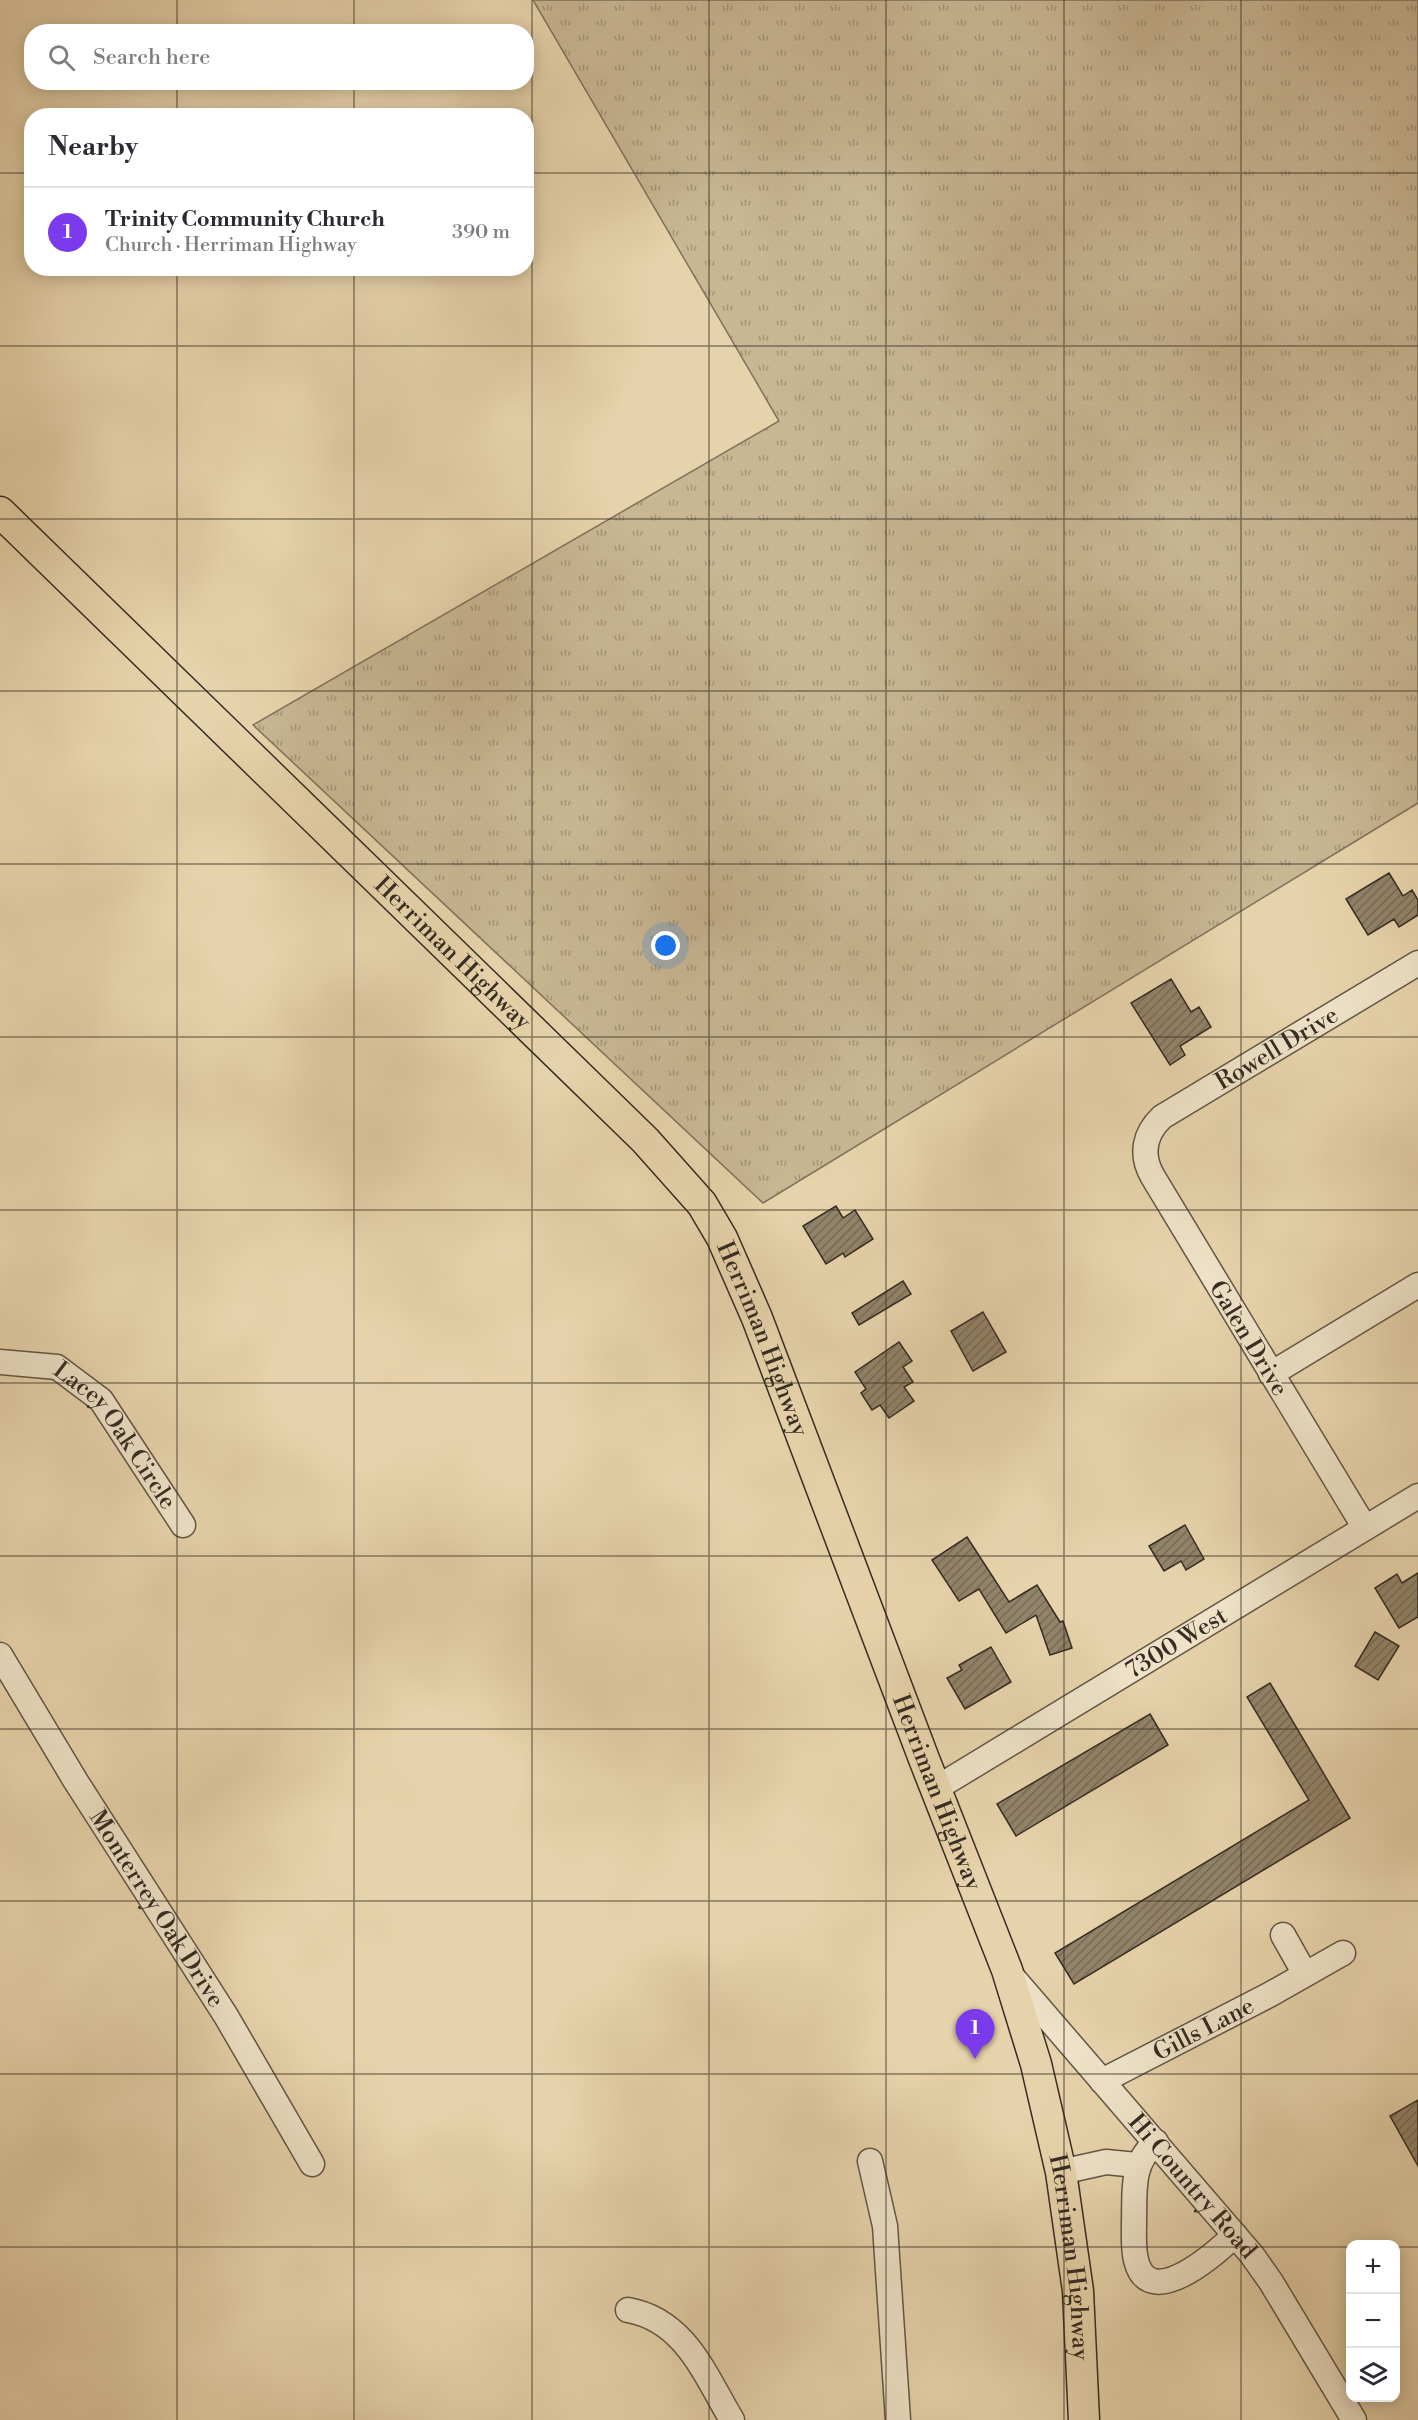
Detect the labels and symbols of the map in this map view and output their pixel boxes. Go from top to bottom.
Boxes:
street label: Herriman Highway [367,870,537,1037]
your location [651,931,680,960]
street label: Rowell Drive [1210,1000,1344,1097]
street label: Herriman Highway [709,1237,815,1441]
street label: Galen Drive [1202,1275,1294,1402]
street label: Lacey Oak Circle [47,1355,183,1515]
street label: 7300 West [1120,1601,1233,1686]
street label: Herriman Highway [885,1690,988,1895]
street label: Monterrey Oak Drive [82,1804,230,2013]
street label: Gills Lane [1148,1991,1259,2068]
pin: 1 [956,2010,994,2059]
street label: Hi Country Road [1121,2108,1263,2266]
street label: Herriman Highway [1041,2151,1095,2361]

